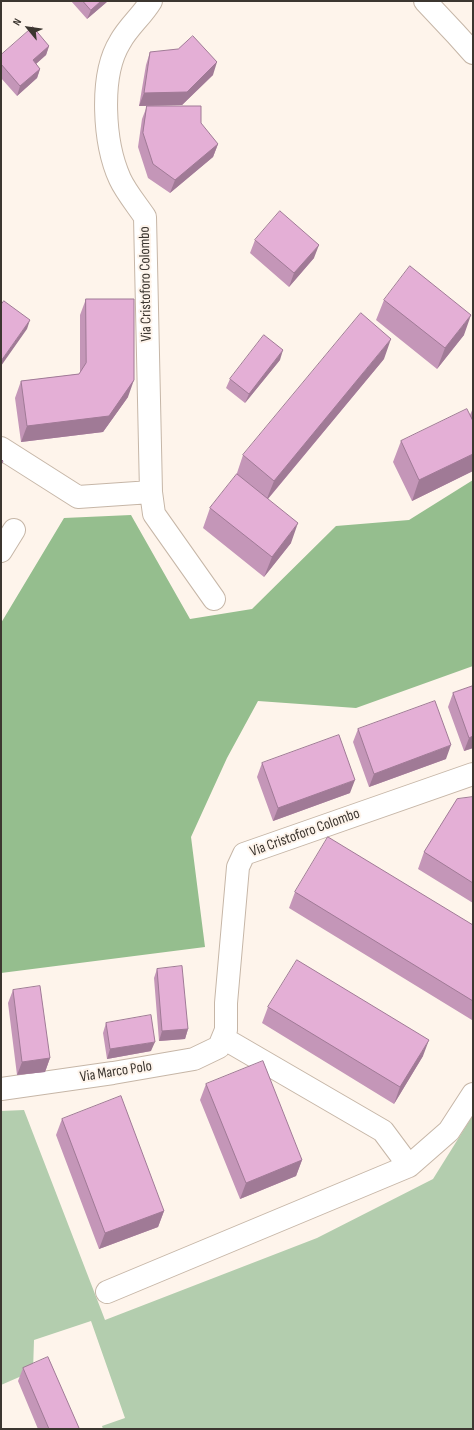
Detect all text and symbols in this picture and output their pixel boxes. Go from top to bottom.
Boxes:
north arrow [8,8,48,48]
text: N [10,16,24,28]
street label: Via Cristoforo Colombo [136,226,156,342]
street label: Via Cristoforo Colombo [248,805,362,861]
street label: Via Marco Polo [79,1057,153,1087]

